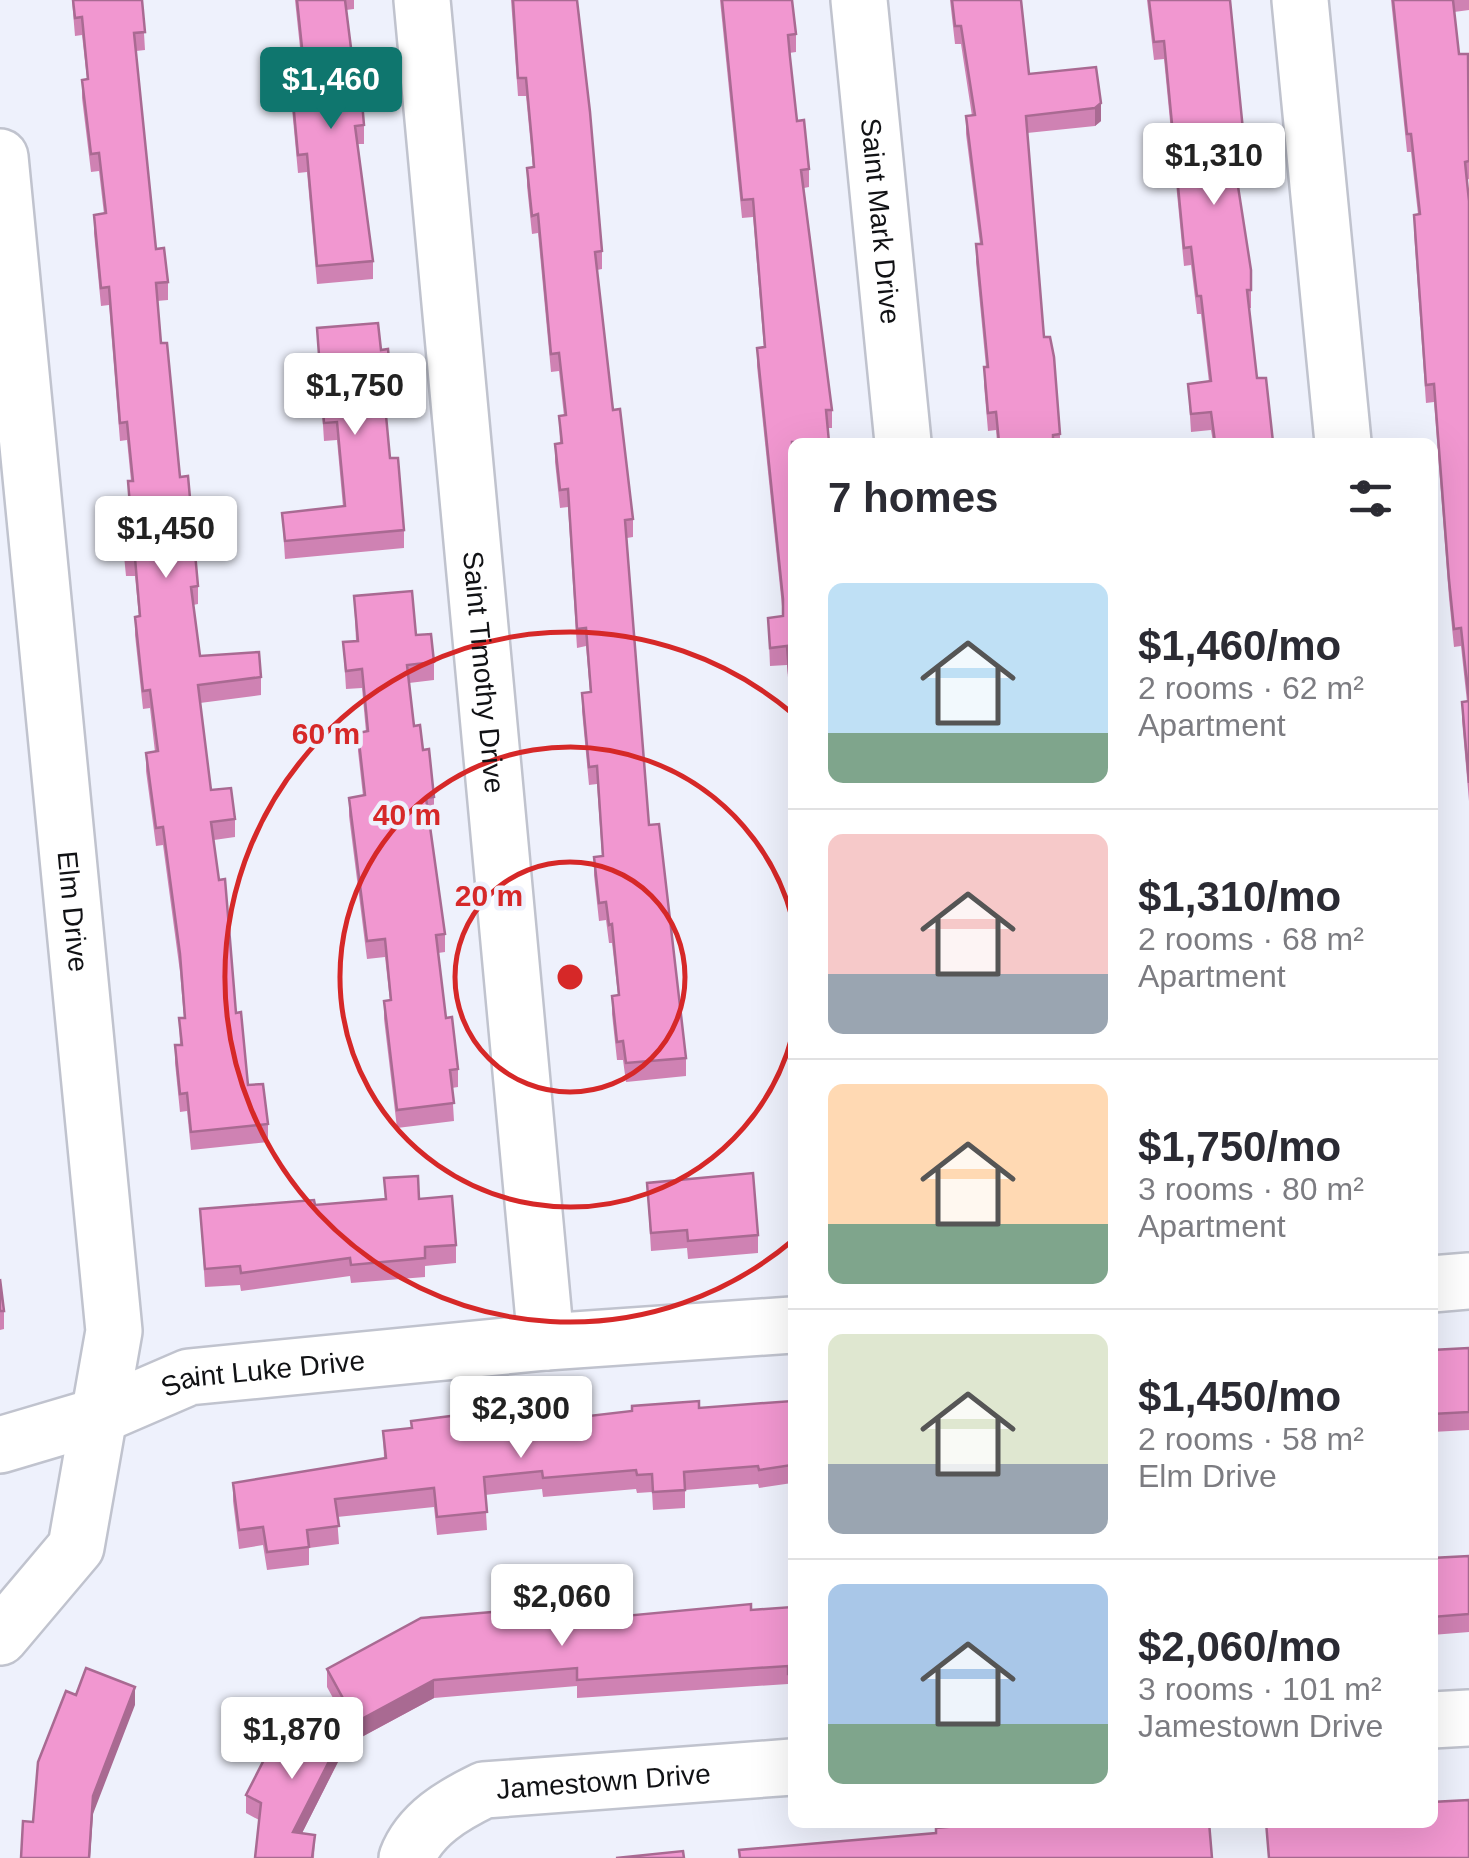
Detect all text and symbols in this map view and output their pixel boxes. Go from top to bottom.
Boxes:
pin: $1,460 [250,47,412,132]
text: $1,460 [282,61,380,97]
street label: Saint Mark Drive [855,116,907,325]
pin: $1,310 [1133,123,1295,208]
text: $1,310 [1165,137,1263,173]
pin: $1,750 [274,353,436,438]
text: $1,750 [306,367,404,403]
icon: filters [1343,471,1398,526]
text: 7 homes [828,474,998,521]
pin: $1,450 [85,496,247,581]
text: $1,450 [117,510,215,546]
street label: Saint Timothy Drive [457,550,511,794]
text: $1,460/mo [1138,622,1341,669]
icon: home [908,623,1028,743]
text: 2 rooms · 62 m² [1138,670,1364,706]
text: Apartment [1138,707,1286,743]
text: 60 m [292,717,360,750]
text: 40 m [373,798,441,831]
street label: Elm Drive [52,850,95,973]
text: $1,310/mo [1138,873,1341,920]
icon: home [908,874,1028,994]
text: 20 m [455,879,523,912]
text: 2 rooms · 68 m² [1138,921,1364,957]
text: Apartment [1138,958,1286,994]
centre of rings [552,959,588,995]
text: $1,750/mo [1138,1123,1341,1170]
icon: home [908,1124,1028,1244]
text: 3 rooms · 80 m² [1138,1171,1364,1207]
text: Apartment [1138,1208,1286,1244]
street label: Saint Luke Drive [156,1344,366,1403]
text: $1,450/mo [1138,1373,1341,1420]
icon: home [908,1374,1028,1494]
pin: $2,300 [440,1376,602,1461]
text: $2,300 [472,1390,570,1426]
text: 2 rooms · 58 m² [1138,1421,1364,1457]
text: Elm Drive [1138,1458,1277,1494]
pin: $2,060 [481,1564,643,1649]
text: $2,060 [513,1578,611,1614]
text: $2,060/mo [1138,1623,1341,1670]
icon: home [908,1624,1028,1744]
text: 3 rooms · 101 m² [1138,1671,1382,1707]
pin: $1,870 [211,1697,373,1782]
text: Jamestown Drive [1138,1708,1383,1744]
text: $1,870 [243,1711,341,1747]
street label: Jamestown Drive [495,1758,712,1805]

